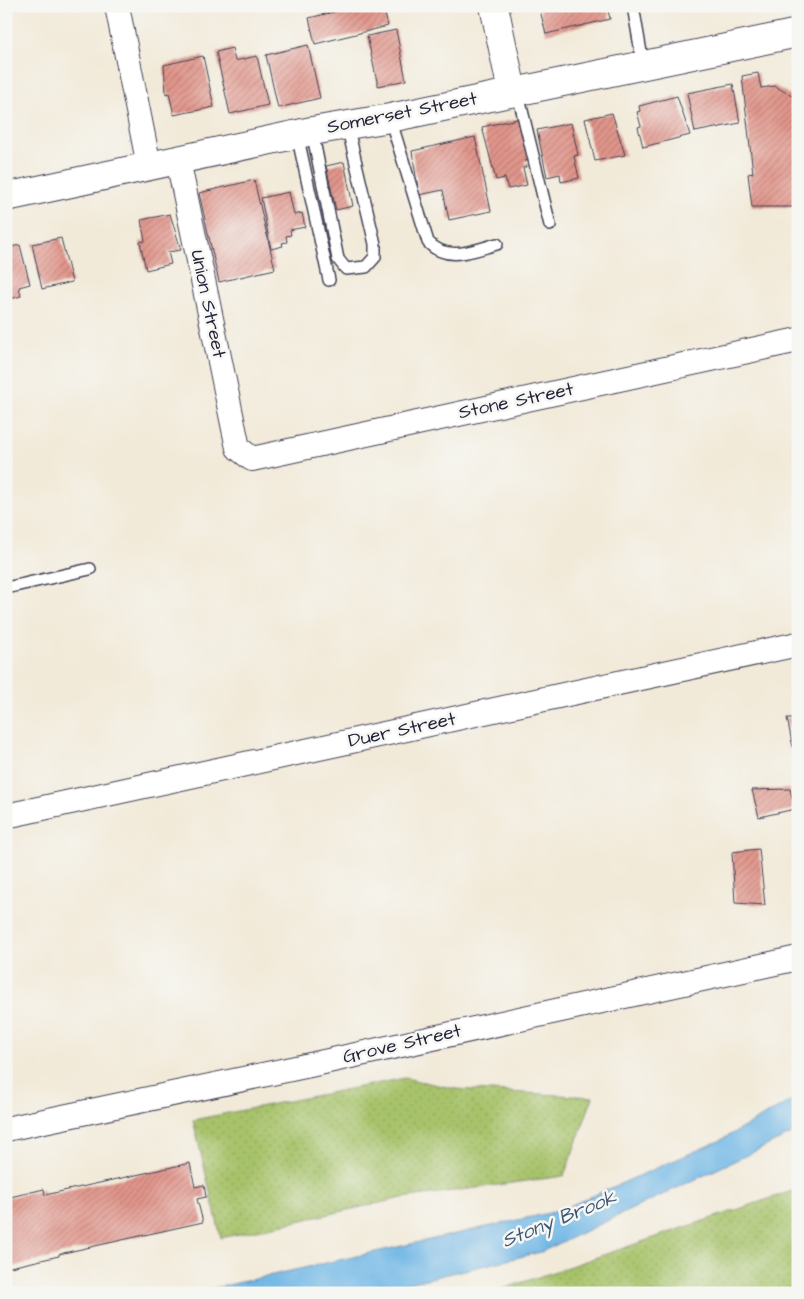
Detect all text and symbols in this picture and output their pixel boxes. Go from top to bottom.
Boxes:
street label: Somerset Street [325,85,480,141]
street label: Union Street [183,248,233,361]
street label: Stone Street [456,376,576,426]
street label: Duer Street [346,705,458,755]
street label: Grove Street [340,1017,464,1071]
water label: Stony Brook [498,1183,621,1256]

